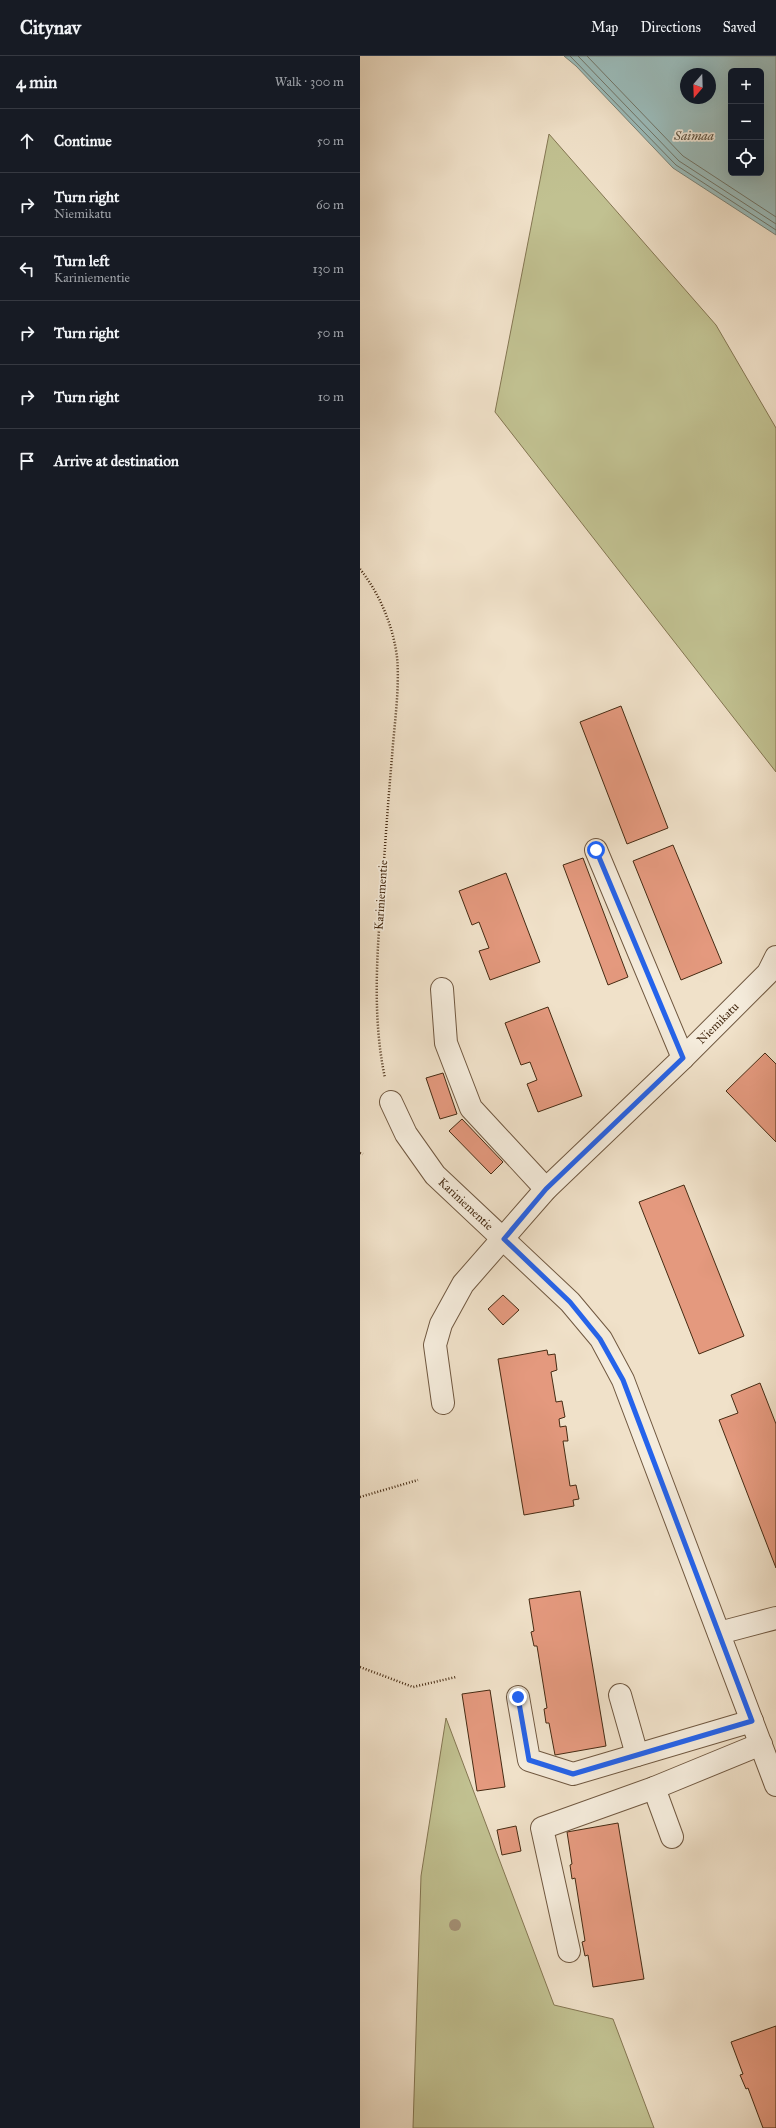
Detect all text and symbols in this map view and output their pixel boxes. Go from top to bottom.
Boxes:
text: Citynav [20,16,81,39]
text: Map [591,19,618,36]
text: Directions [640,19,701,36]
text: Saved [723,19,756,36]
north arrow [680,68,716,104]
map controls [728,68,764,176]
button: + [728,68,764,104]
text: 4 min [16,72,57,93]
text: Walk · 300 m [275,74,344,90]
button: − [728,104,764,140]
water label: Saimaa [673,128,714,144]
icon: ahead [16,130,38,152]
text: Continue [54,132,112,150]
text: 50 m [317,133,344,149]
button: locate [728,140,764,176]
text: Turn right [54,188,119,206]
icon: right [16,194,38,216]
text: 60 m [316,197,344,213]
text: Niemikatu [54,206,111,222]
text: Turn left [54,252,110,270]
icon: left [16,258,38,280]
text: 130 m [312,261,344,277]
text: Kariniementie [54,270,130,286]
icon: right [16,322,38,344]
text: Turn right [54,324,119,342]
text: 50 m [317,325,344,341]
icon: right [16,386,38,408]
text: Turn right [54,388,119,406]
text: 10 m [318,389,344,405]
icon: arrive [16,450,38,472]
text: Arrive at destination [54,452,179,470]
route start [587,841,605,859]
street label: Kariniementie [372,860,390,930]
street label: Niemikatu [694,999,742,1047]
street label: Kariniementie [436,1175,496,1233]
route end [509,1688,527,1706]

